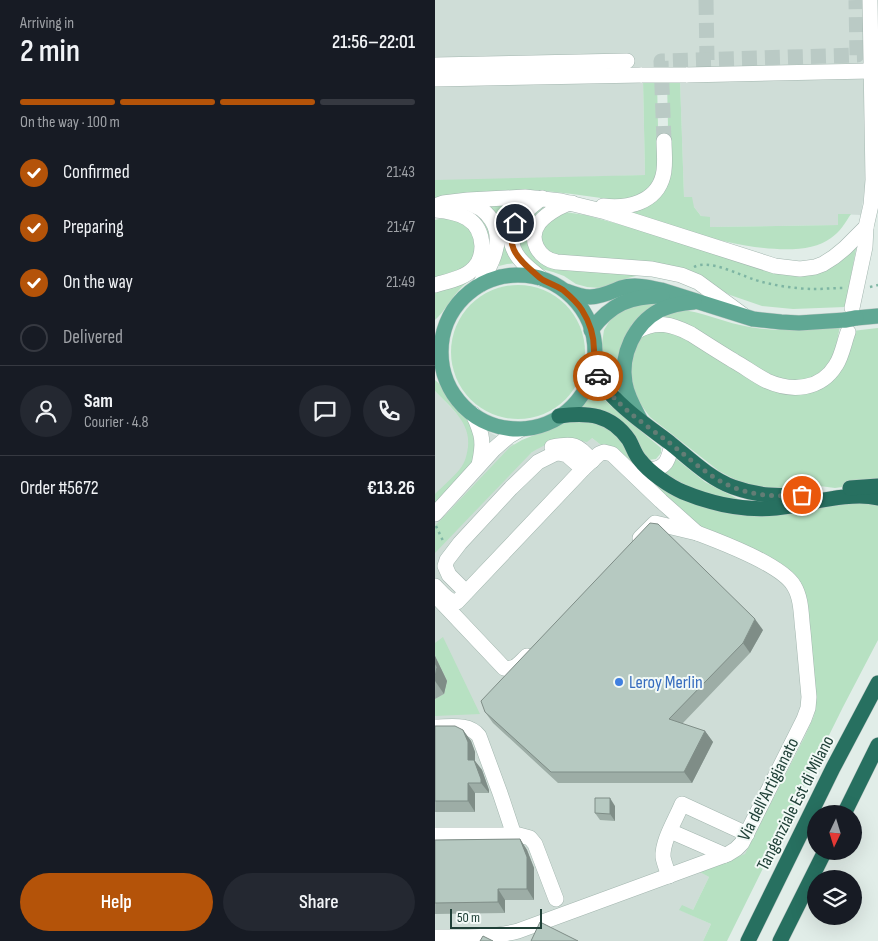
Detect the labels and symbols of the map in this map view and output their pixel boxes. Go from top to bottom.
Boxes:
pin [494,202,536,244]
courier [573,351,623,401]
pin [781,474,823,516]
place label: Leroy Merlin [629,672,703,693]
marker: Leroy Merlin [613,676,625,688]
street label: Tangenziale Est di Milano [752,732,838,874]
street label: Via dell'Artigianato [734,734,803,844]
north arrow [807,805,863,860]
scale bar [450,906,543,929]

